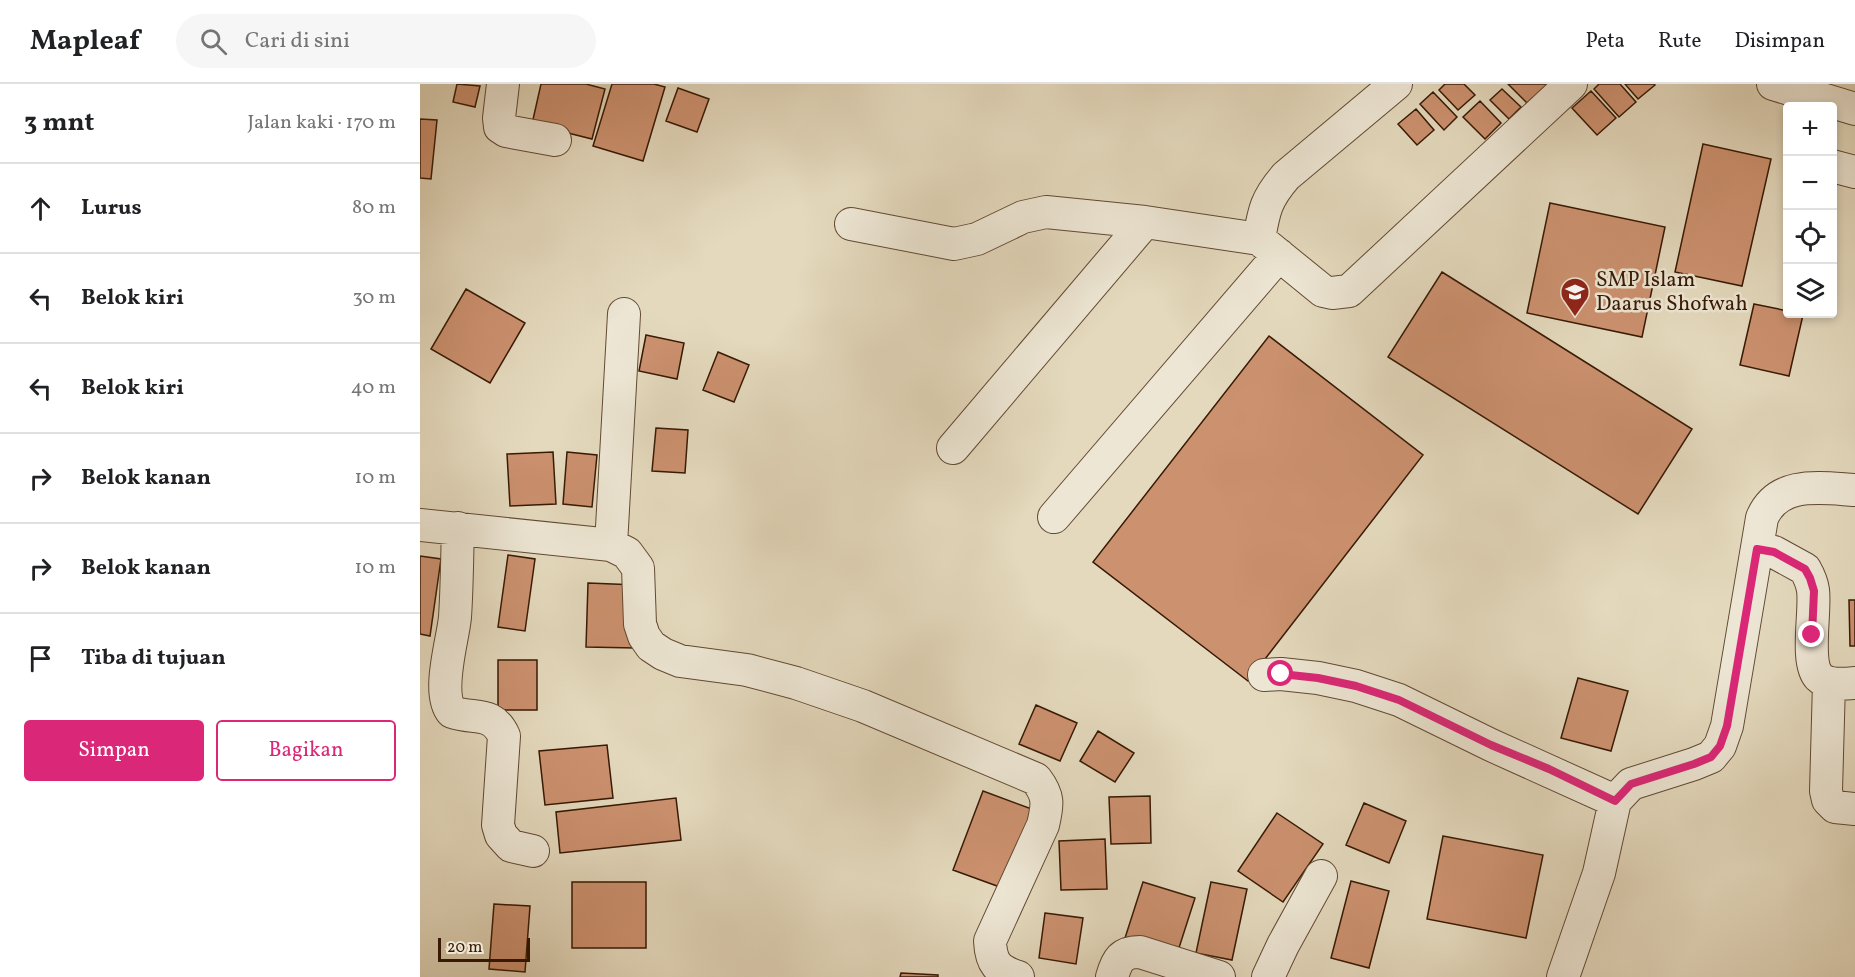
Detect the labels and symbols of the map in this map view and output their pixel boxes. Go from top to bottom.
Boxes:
place label: SMP Islam Daarus Shofwah [1596,266,1748,319]
school or university icon: SMP Islam Daarus Shofwah [1559,276,1591,318]
route end [1798,621,1824,647]
route start [1267,660,1293,686]
scale bar [438,935,530,962]

